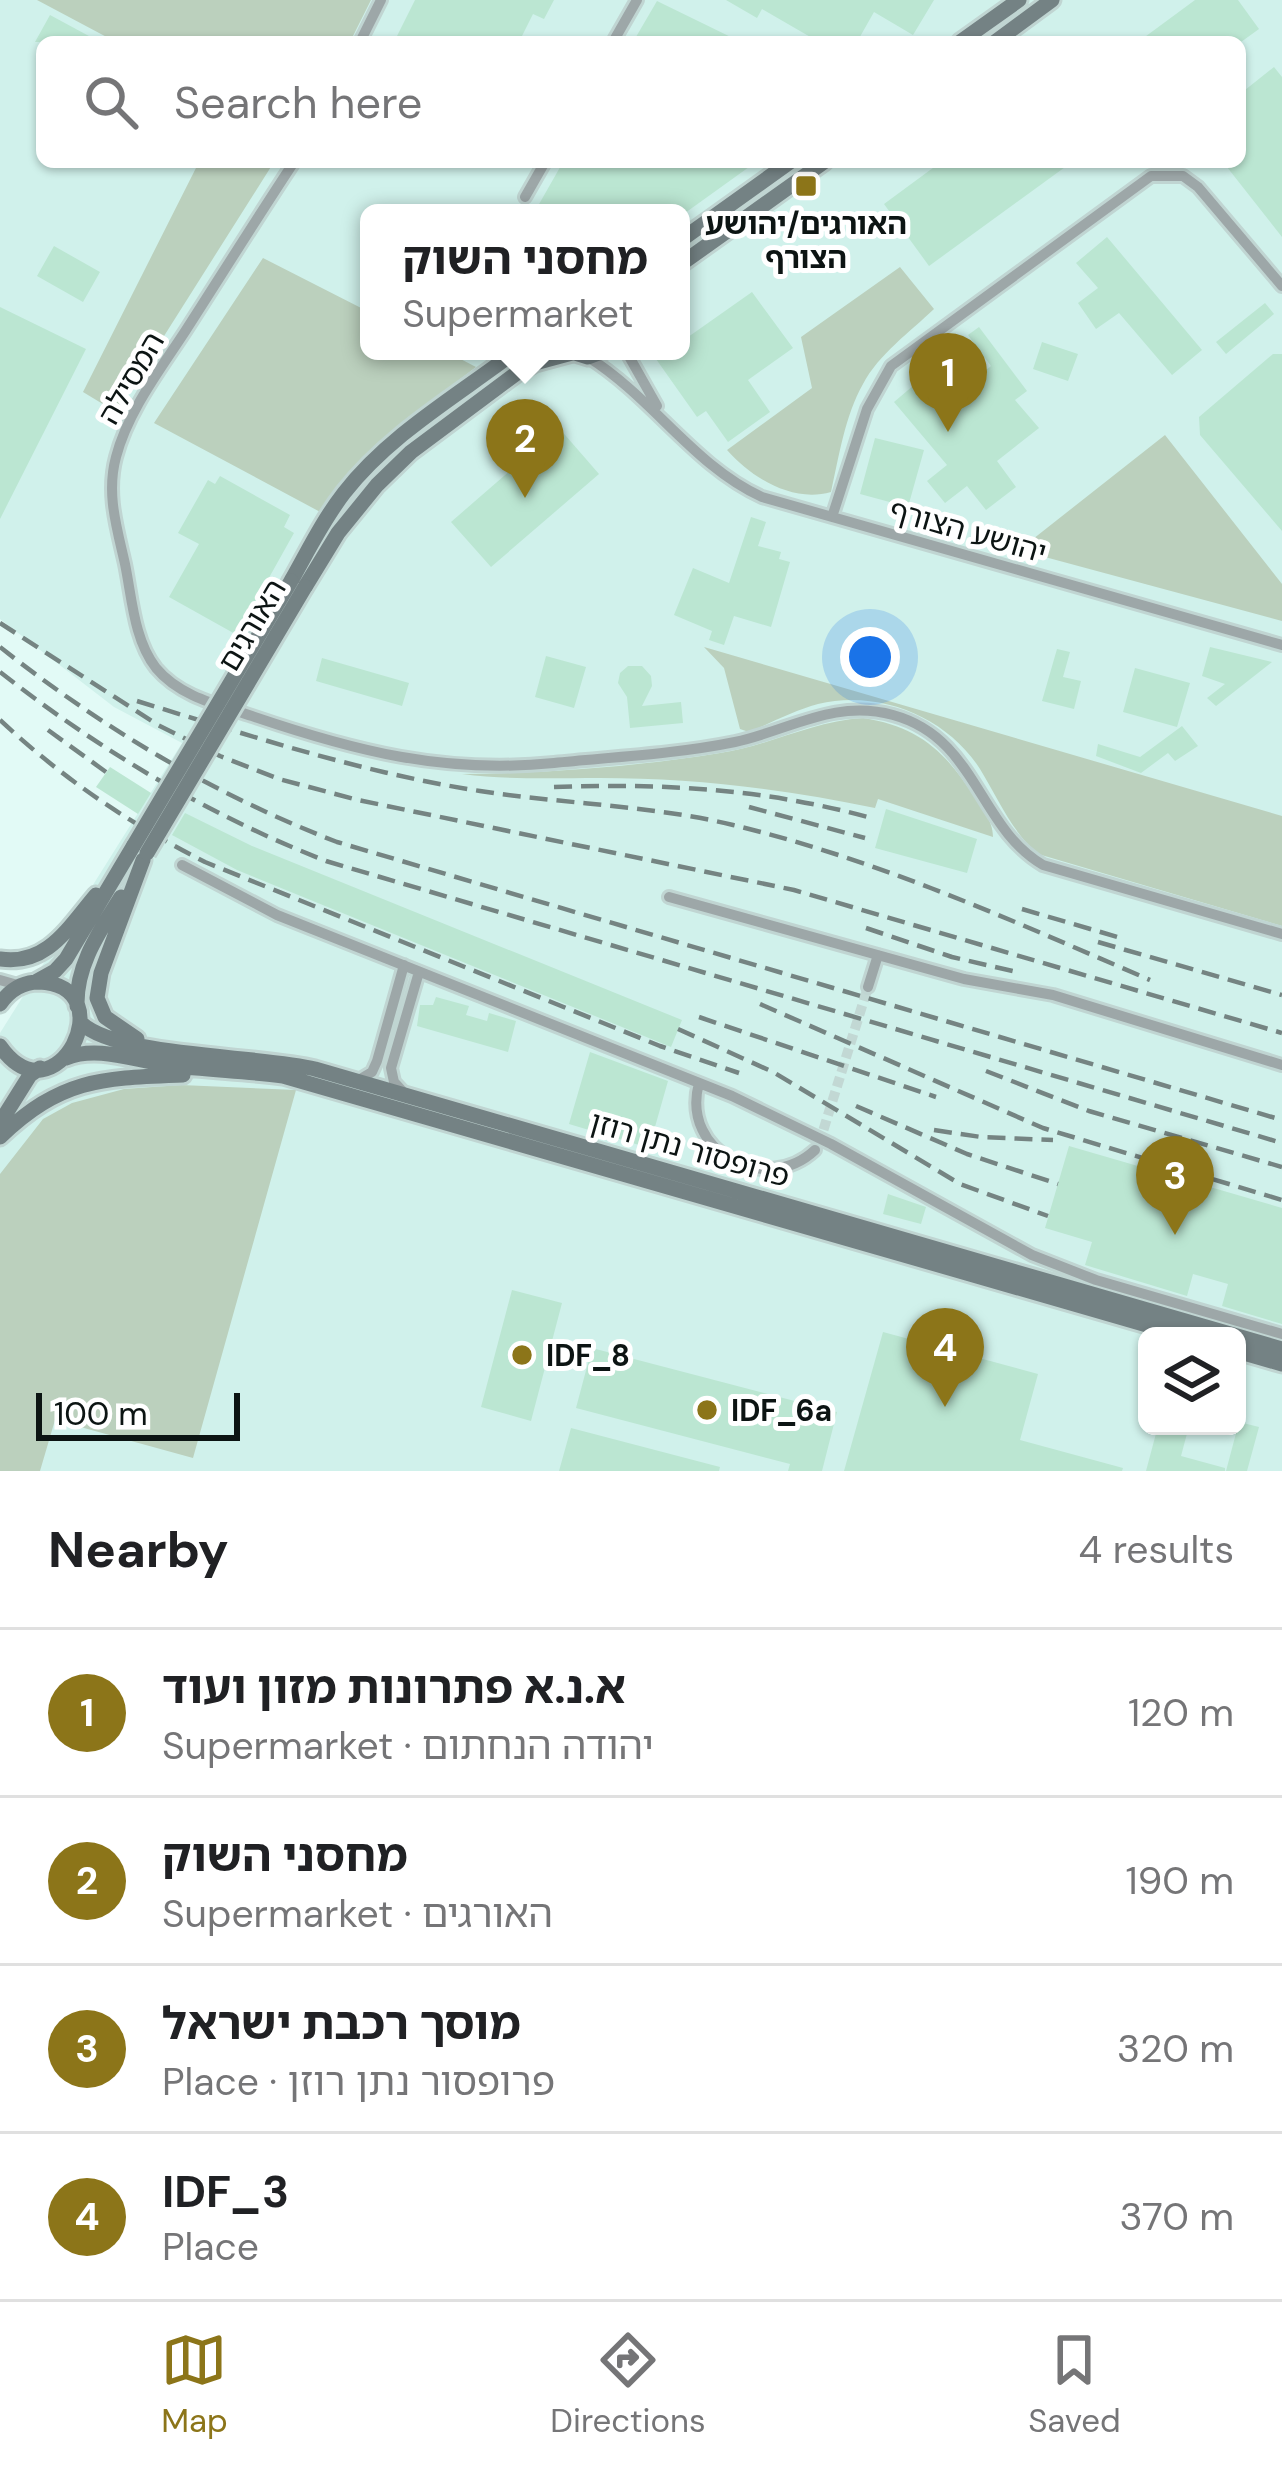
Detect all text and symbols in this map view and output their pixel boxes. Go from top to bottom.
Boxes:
search box [36,36,1246,168]
icon: search [78,69,144,135]
text: Search here [174,73,422,132]
marker: האורגים/יהושע הצורף [793,173,819,199]
popup [360,204,690,360]
place label: האורגים/יהושע הצורף [705,204,907,277]
text: מחסני השוק [402,229,648,288]
text: Supermarket [402,288,634,339]
street label: המסילה [89,325,173,431]
pin: 1 [909,333,987,432]
pin: 2 [486,399,564,498]
street label: יהושע הצורף [885,490,1051,572]
street label: האורגים [209,572,295,678]
your location [840,627,900,687]
street label: פרופסור נתן רוזן [586,1102,794,1196]
pin: 3 [1136,1136,1214,1235]
pin: 4 [906,1308,984,1407]
map controls [1138,1327,1246,1435]
button: layers [1138,1327,1246,1435]
place label: IDF_8 [546,1336,630,1375]
marker: IDF_8 [509,1342,535,1368]
scale bar [36,1387,240,1440]
place label: IDF_6a [731,1391,832,1430]
text: 100 m [54,1392,148,1435]
marker: IDF_6a [694,1397,720,1423]
text: Nearby [48,1516,229,1583]
text: 4 results [1079,1524,1234,1575]
text: א.נ.א פתרונות מזון ועוד [162,1658,626,1717]
text: 1 [80,1687,94,1738]
text: 120 m [1128,1687,1234,1738]
text: Supermarket · יהודה הנחתום [162,1720,654,1771]
text: מחסני השוק [162,1826,408,1885]
text: 2 [76,1855,98,1906]
text: 190 m [1126,1855,1234,1906]
text: Supermarket · האורגים [162,1888,553,1939]
text: מוסך רכבת ישראל [162,1994,521,2053]
text: 3 [75,2023,99,2074]
text: 320 m [1117,2023,1234,2074]
text: Place · פרופסור נתן רוזן [162,2056,555,2107]
text: IDF_3 [162,2162,289,2221]
text: 4 [74,2191,100,2242]
text: 370 m [1120,2191,1234,2242]
text: Place [162,2221,259,2272]
tab: Map [161,2327,228,2442]
tab: Directions [550,2327,706,2442]
tab: Saved [1028,2327,1121,2442]

